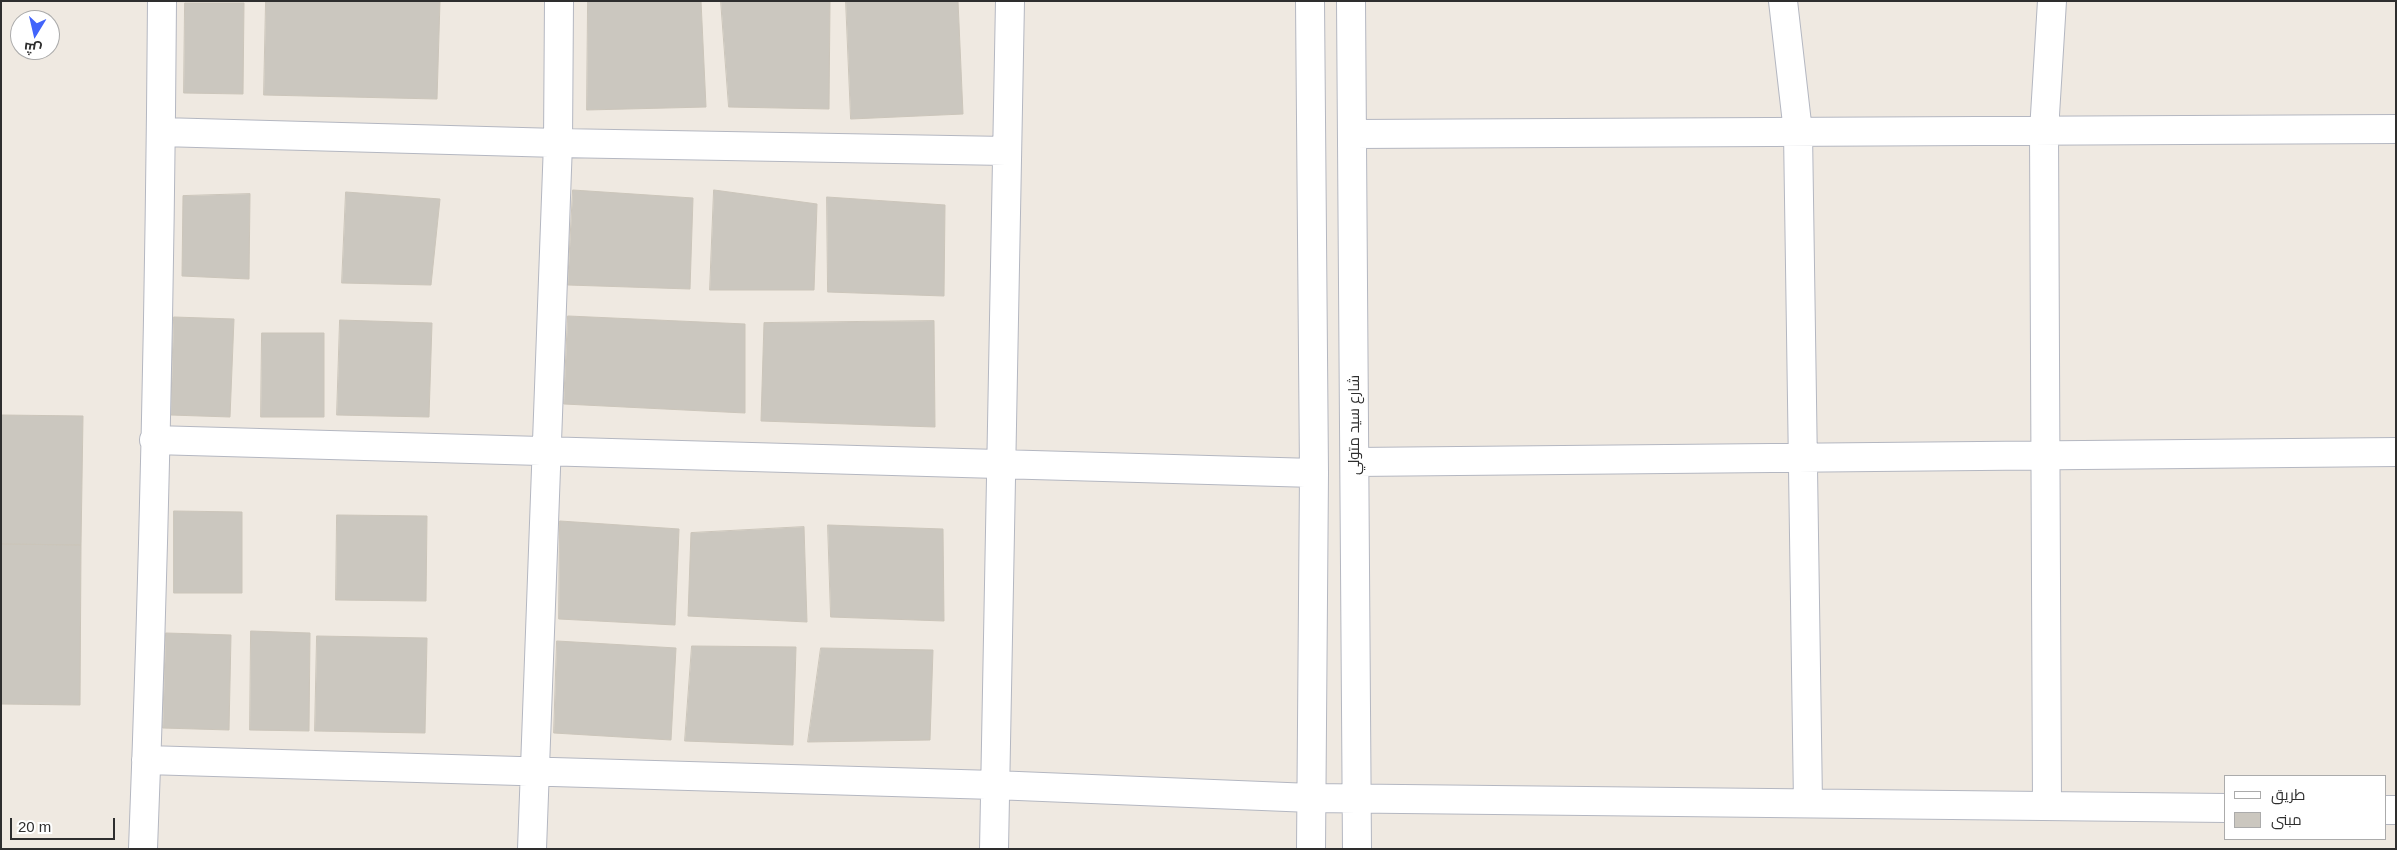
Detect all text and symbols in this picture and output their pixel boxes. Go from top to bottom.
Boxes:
north arrow [10,10,60,60]
text: ش [23,40,43,58]
street label: شارع سيد متولي [1346,375,1364,475]
legend [2224,775,2387,840]
text: طريق [2271,786,2305,803]
scale bar [12,808,118,840]
text: مبنى [2271,811,2302,828]
text: 20 m [18,818,51,835]

